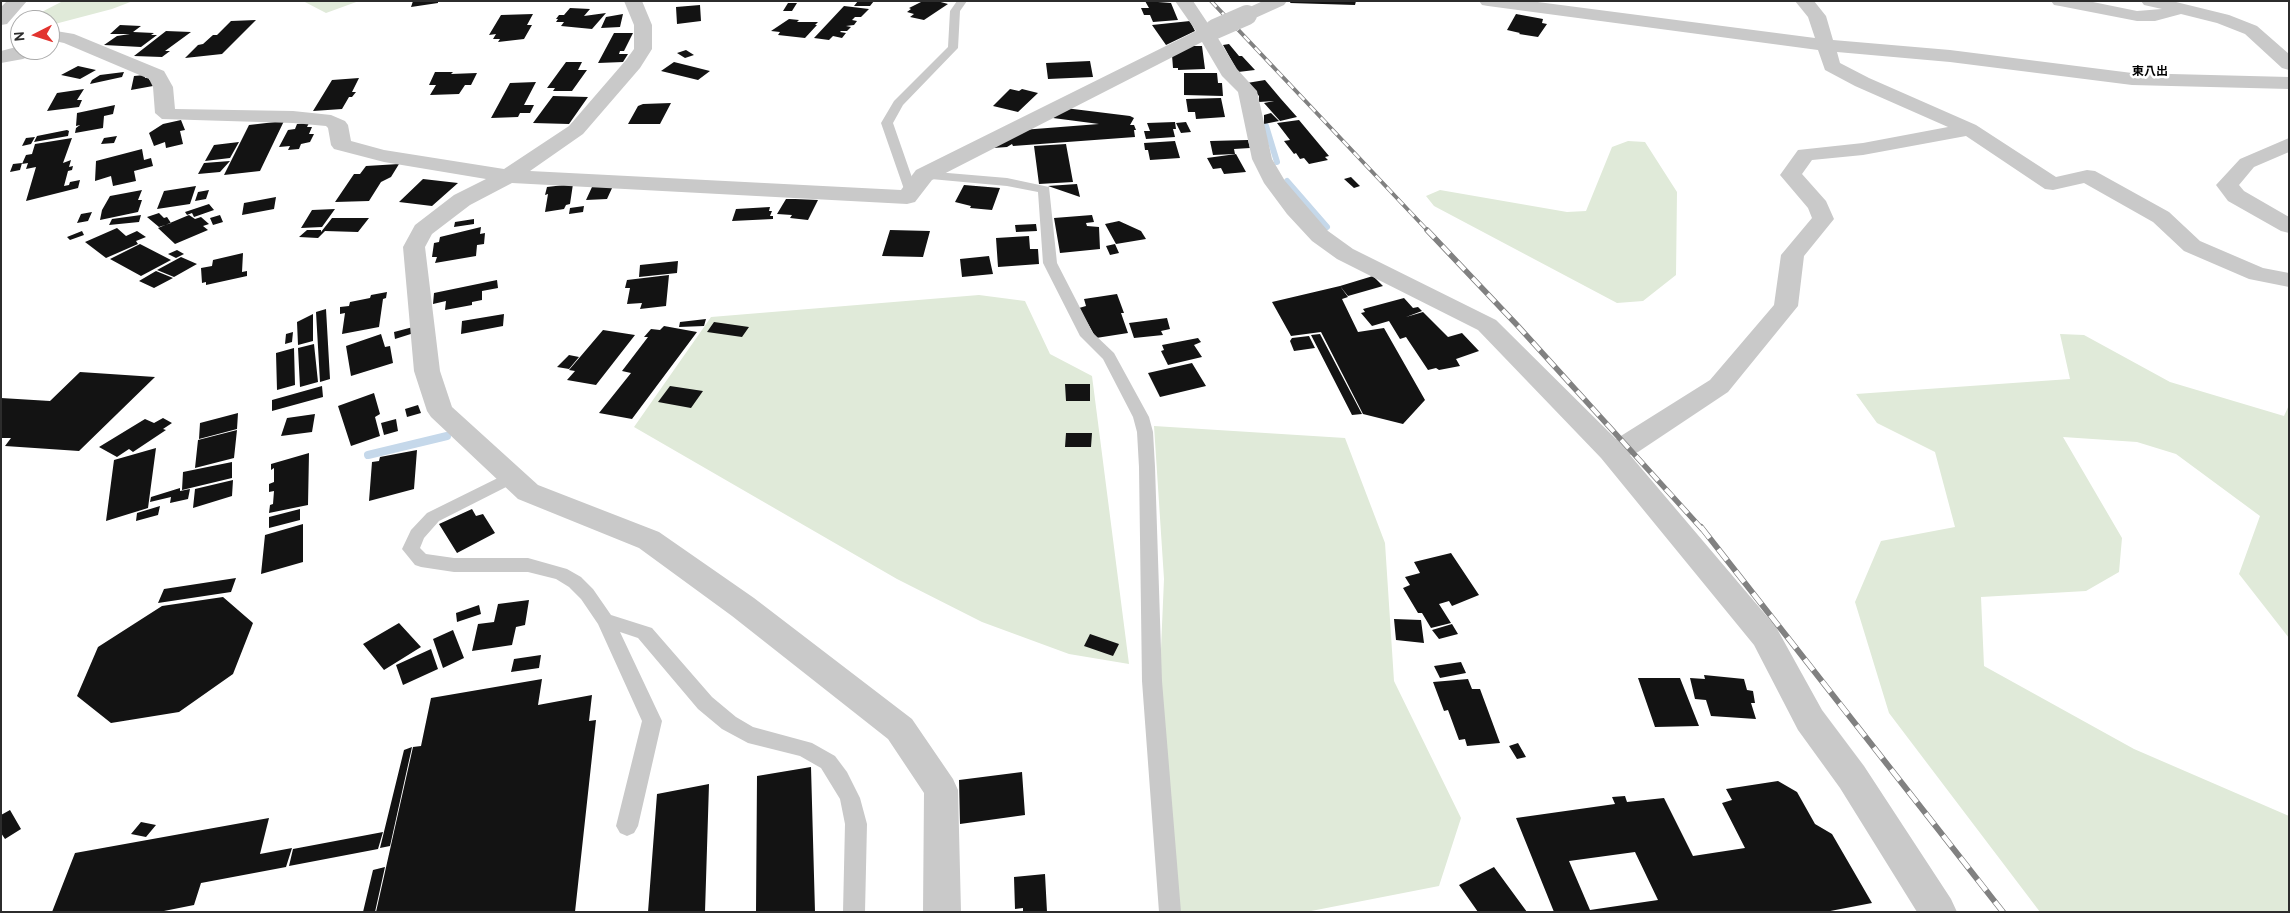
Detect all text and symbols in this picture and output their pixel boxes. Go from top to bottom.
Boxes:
north arrow [10,10,60,60]
text: N [12,31,29,42]
district label: 東八出 [2132,66,2168,80]

